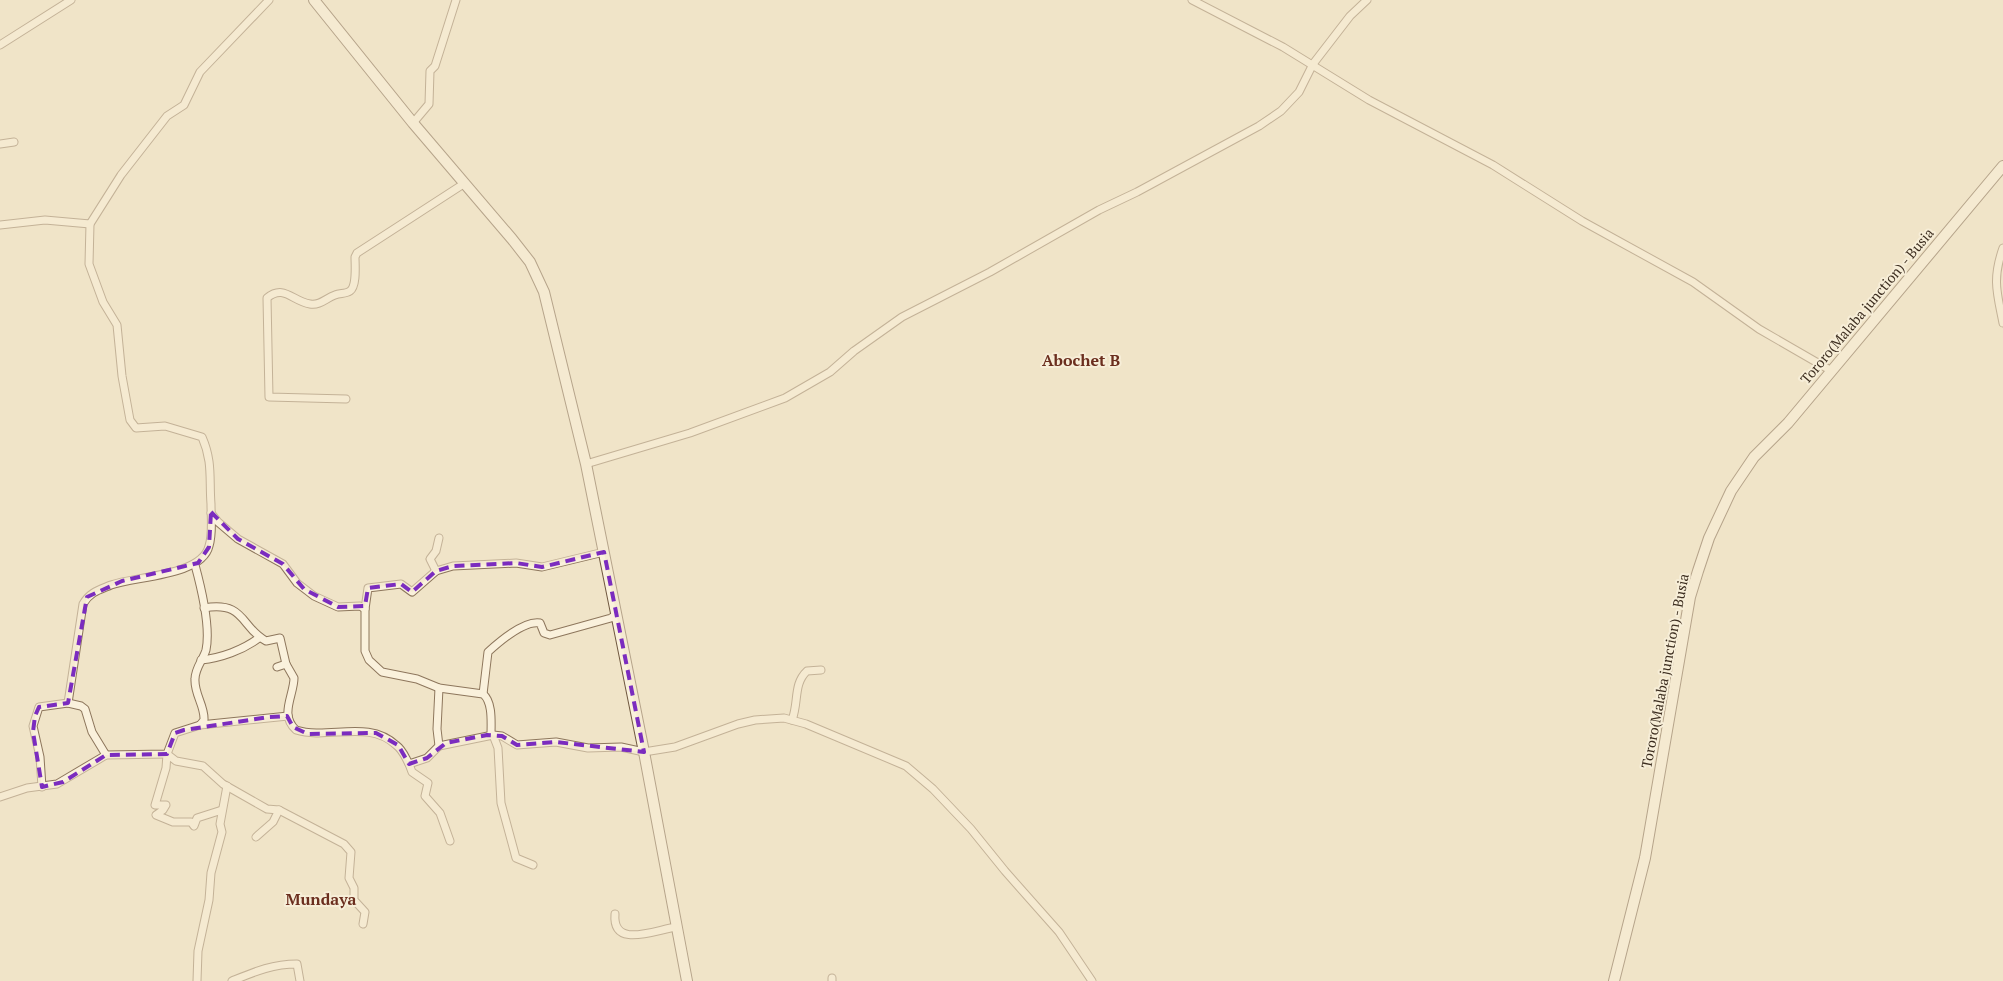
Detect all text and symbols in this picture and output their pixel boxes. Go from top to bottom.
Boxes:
street label: Tororo(Malaba junction) - Busia [1796,224,1938,388]
district label: Abochet B [1042,349,1120,371]
street label: Tororo(Malaba junction) - Busia [1636,572,1693,770]
district label: Mundaya [286,888,357,910]

